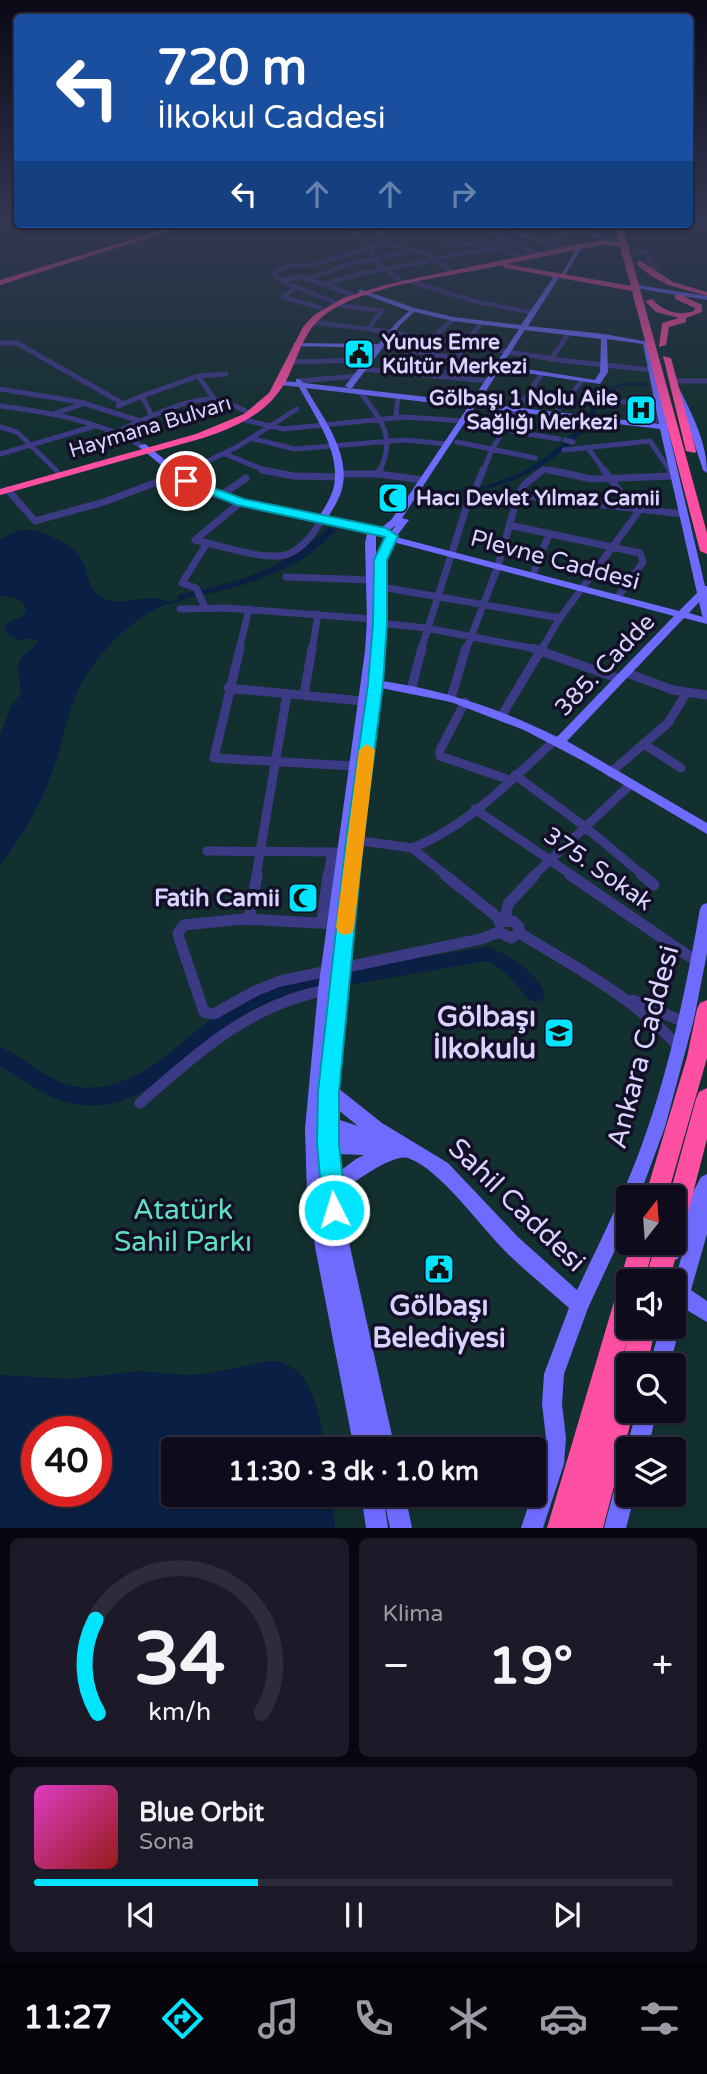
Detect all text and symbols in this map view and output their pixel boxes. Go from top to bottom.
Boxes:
text: 720 m [157,39,307,98]
icon: left [42,42,133,133]
text: İlkokul Caddesi [157,99,386,137]
icon: left [225,175,263,213]
icon: ahead [298,175,336,213]
icon: ahead [371,175,409,213]
icon: right [444,175,482,213]
place label: Yunus Emre Kültür Merkezi [382,330,527,379]
public building icon: Yunus Emre Kültür Merkezi [342,337,376,371]
place label: Gölbaşı 1 Nolu Aile Sağlığı Merkezi [429,386,618,435]
street label: Haymana Bulvarı [66,390,234,464]
hospital icon: Gölbaşı 1 Nolu Aile Sağlığı Merkezi [624,393,658,427]
pin [156,451,216,511]
icon: arrive [167,462,205,500]
mosque icon: Hacı Devlet Yılmaz Camii [376,481,410,515]
place label: Hacı Devlet Yılmaz Camii [416,486,660,511]
street label: Plevne Caddesi [467,523,643,597]
street label: 385. Cadde [549,608,661,722]
street label: 375. Sokak [538,821,658,917]
mosque icon: Fatih Camii [286,881,320,915]
place label: Fatih Camii [154,884,280,913]
street label: Ankara Caddesi [600,942,686,1152]
place label: Gölbaşı İlkokulu [433,1000,536,1066]
school or university icon: Gölbaşı İlkokulu [542,1016,576,1050]
street label: Sahil Caddesi [441,1131,593,1279]
position arrow [297,1173,371,1247]
north arrow [616,1185,686,1255]
map controls [616,1185,686,1507]
park label: Atatürk Sahil Parkı [114,1193,252,1259]
public building icon: Gölbaşı Belediyesi [422,1252,456,1286]
button: sound [616,1269,686,1339]
place label: Gölbaşı Belediyesi [372,1289,506,1355]
button: search [616,1353,686,1423]
speed limit sign: 40 [21,1416,112,1507]
button: layers [616,1437,686,1507]
text: 11:30 · 3 dk · 1.0 km [228,1456,479,1487]
text: Klima [383,1600,443,1628]
text: 34 [134,1617,225,1705]
text: 19° [488,1635,573,1698]
text: − [383,1643,410,1689]
text: + [652,1643,673,1689]
text: km/h [148,1697,211,1727]
text: Blue Orbit [139,1797,264,1828]
text: Sona [139,1828,194,1856]
icon: previous [122,1896,160,1934]
icon: pause [335,1896,373,1934]
icon: next [548,1896,586,1934]
icon: directions [158,1994,207,2043]
icon: music [254,1994,303,2043]
icon: phone [349,1994,398,2043]
icon: climate [444,1994,493,2043]
icon: car [539,1994,588,2043]
icon: filters [635,1994,684,2043]
text: 11:27 [23,1999,112,2037]

